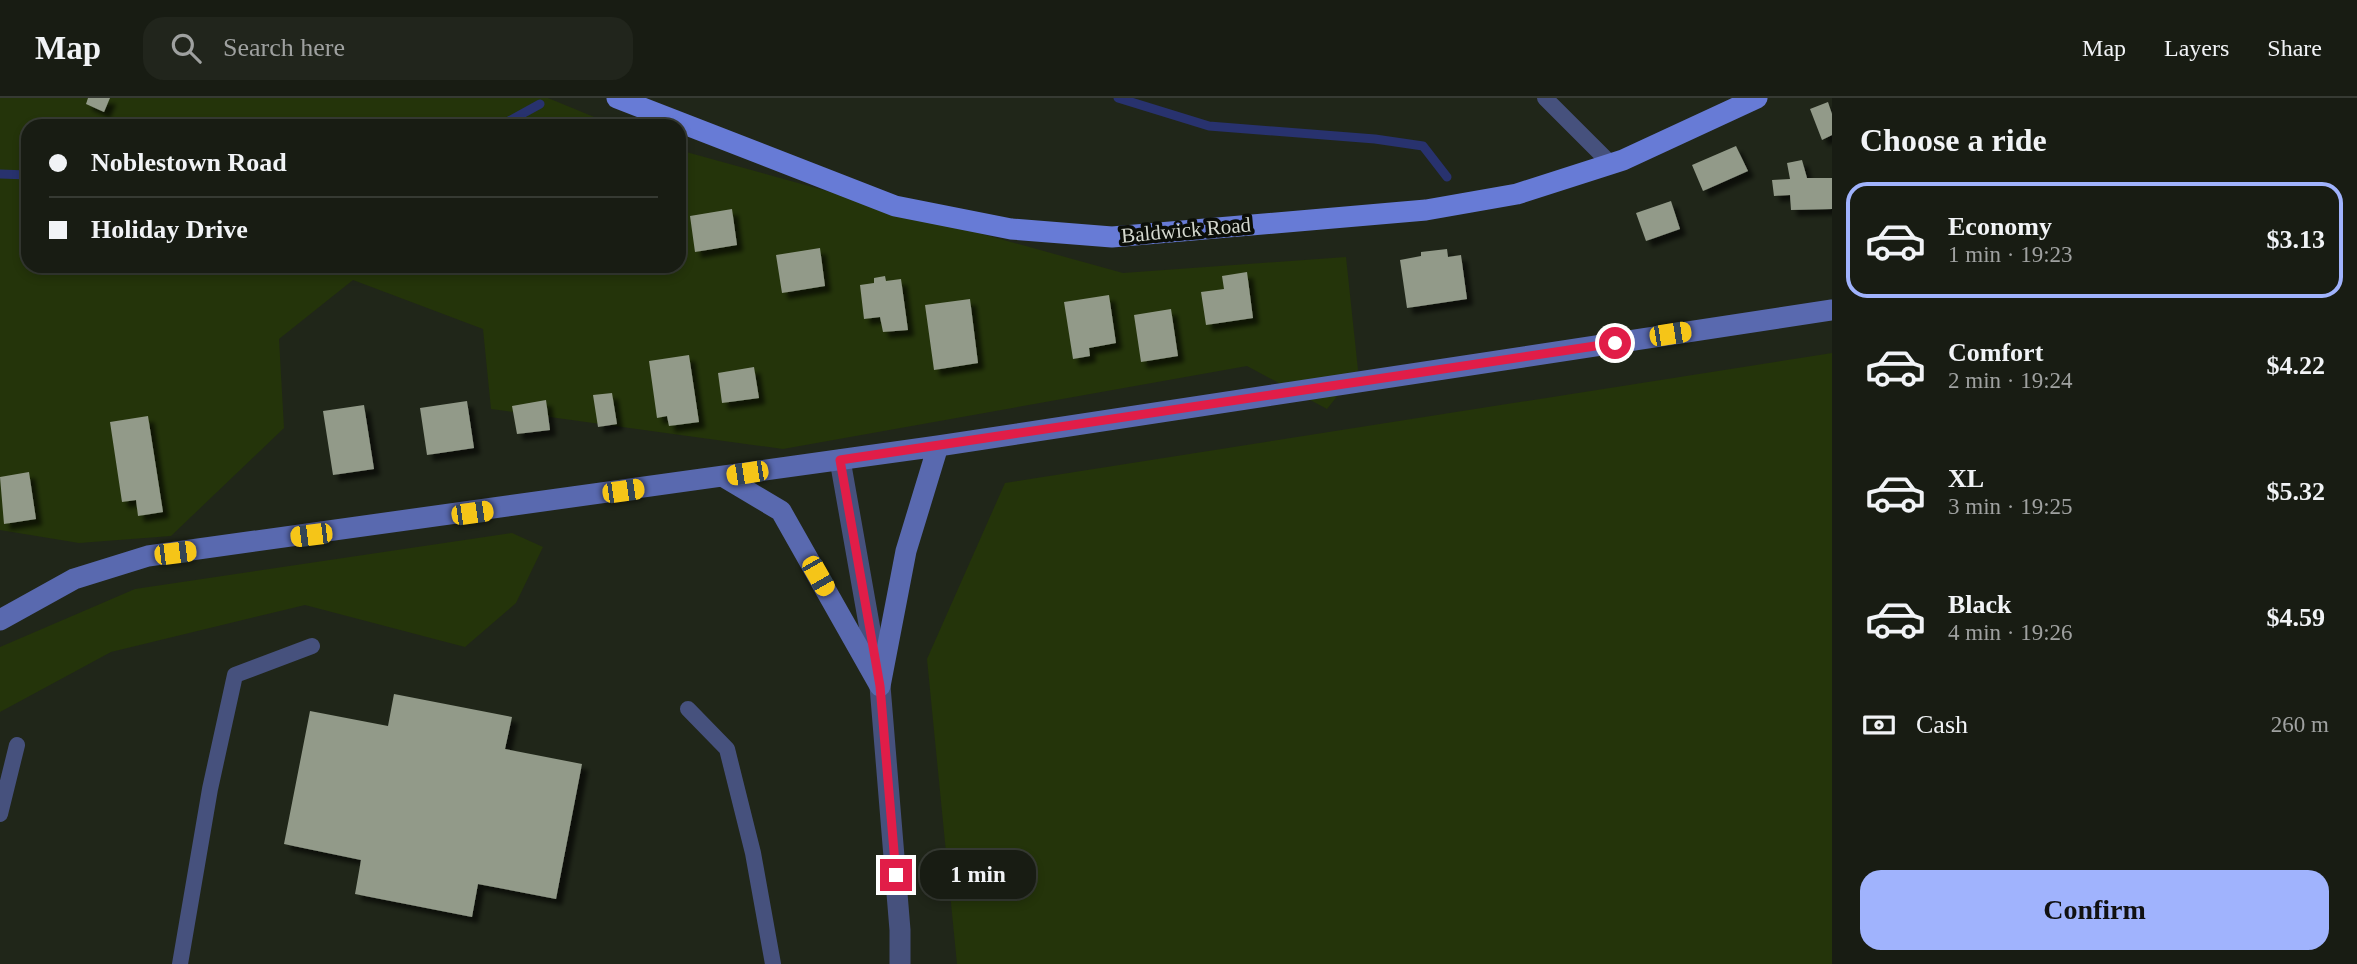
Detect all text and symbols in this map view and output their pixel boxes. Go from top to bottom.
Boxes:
search box [143,17,633,80]
icon: search [167,29,205,67]
text: Map [35,30,101,66]
text: Search here [223,33,345,62]
text: Map [2082,35,2126,61]
text: Layers [2164,35,2229,61]
text: Share [2267,35,2322,61]
text: Choose a ride [1860,122,2047,158]
text: Noblestown Road [91,148,287,177]
icon: car [1864,209,1927,272]
street label: Baldwick Road [1120,212,1252,248]
text: Economy [1948,212,2052,241]
text: Holiday Drive [91,215,248,244]
text: $3.13 [2267,225,2325,254]
text: 1 min · 19:23 [1948,242,2073,267]
car [1648,320,1693,348]
route start [1599,327,1631,359]
icon: car [1864,335,1927,398]
text: Comfort [1948,338,2043,367]
text: $4.22 [2267,351,2325,380]
text: 2 min · 19:24 [1948,368,2073,393]
car [725,459,770,487]
icon: car [1864,461,1927,524]
text: XL [1948,464,1984,493]
text: $5.32 [2267,477,2325,506]
car [601,478,646,504]
text: 3 min · 19:25 [1948,494,2073,519]
car [450,500,495,526]
car [289,522,334,548]
car [153,540,198,566]
car [799,553,838,599]
icon: car [1864,587,1927,650]
text: Black [1948,590,2012,619]
text: $4.59 [2267,603,2325,632]
text: 4 min · 19:26 [1948,620,2073,645]
icon: cash [1860,706,1898,744]
text: Cash [1916,710,1968,739]
text: 260 m [2271,712,2329,737]
callout: 1 min [920,850,1036,900]
route end [880,859,912,891]
text: 1 min [950,862,1006,887]
button: Confirm [1860,870,2329,950]

